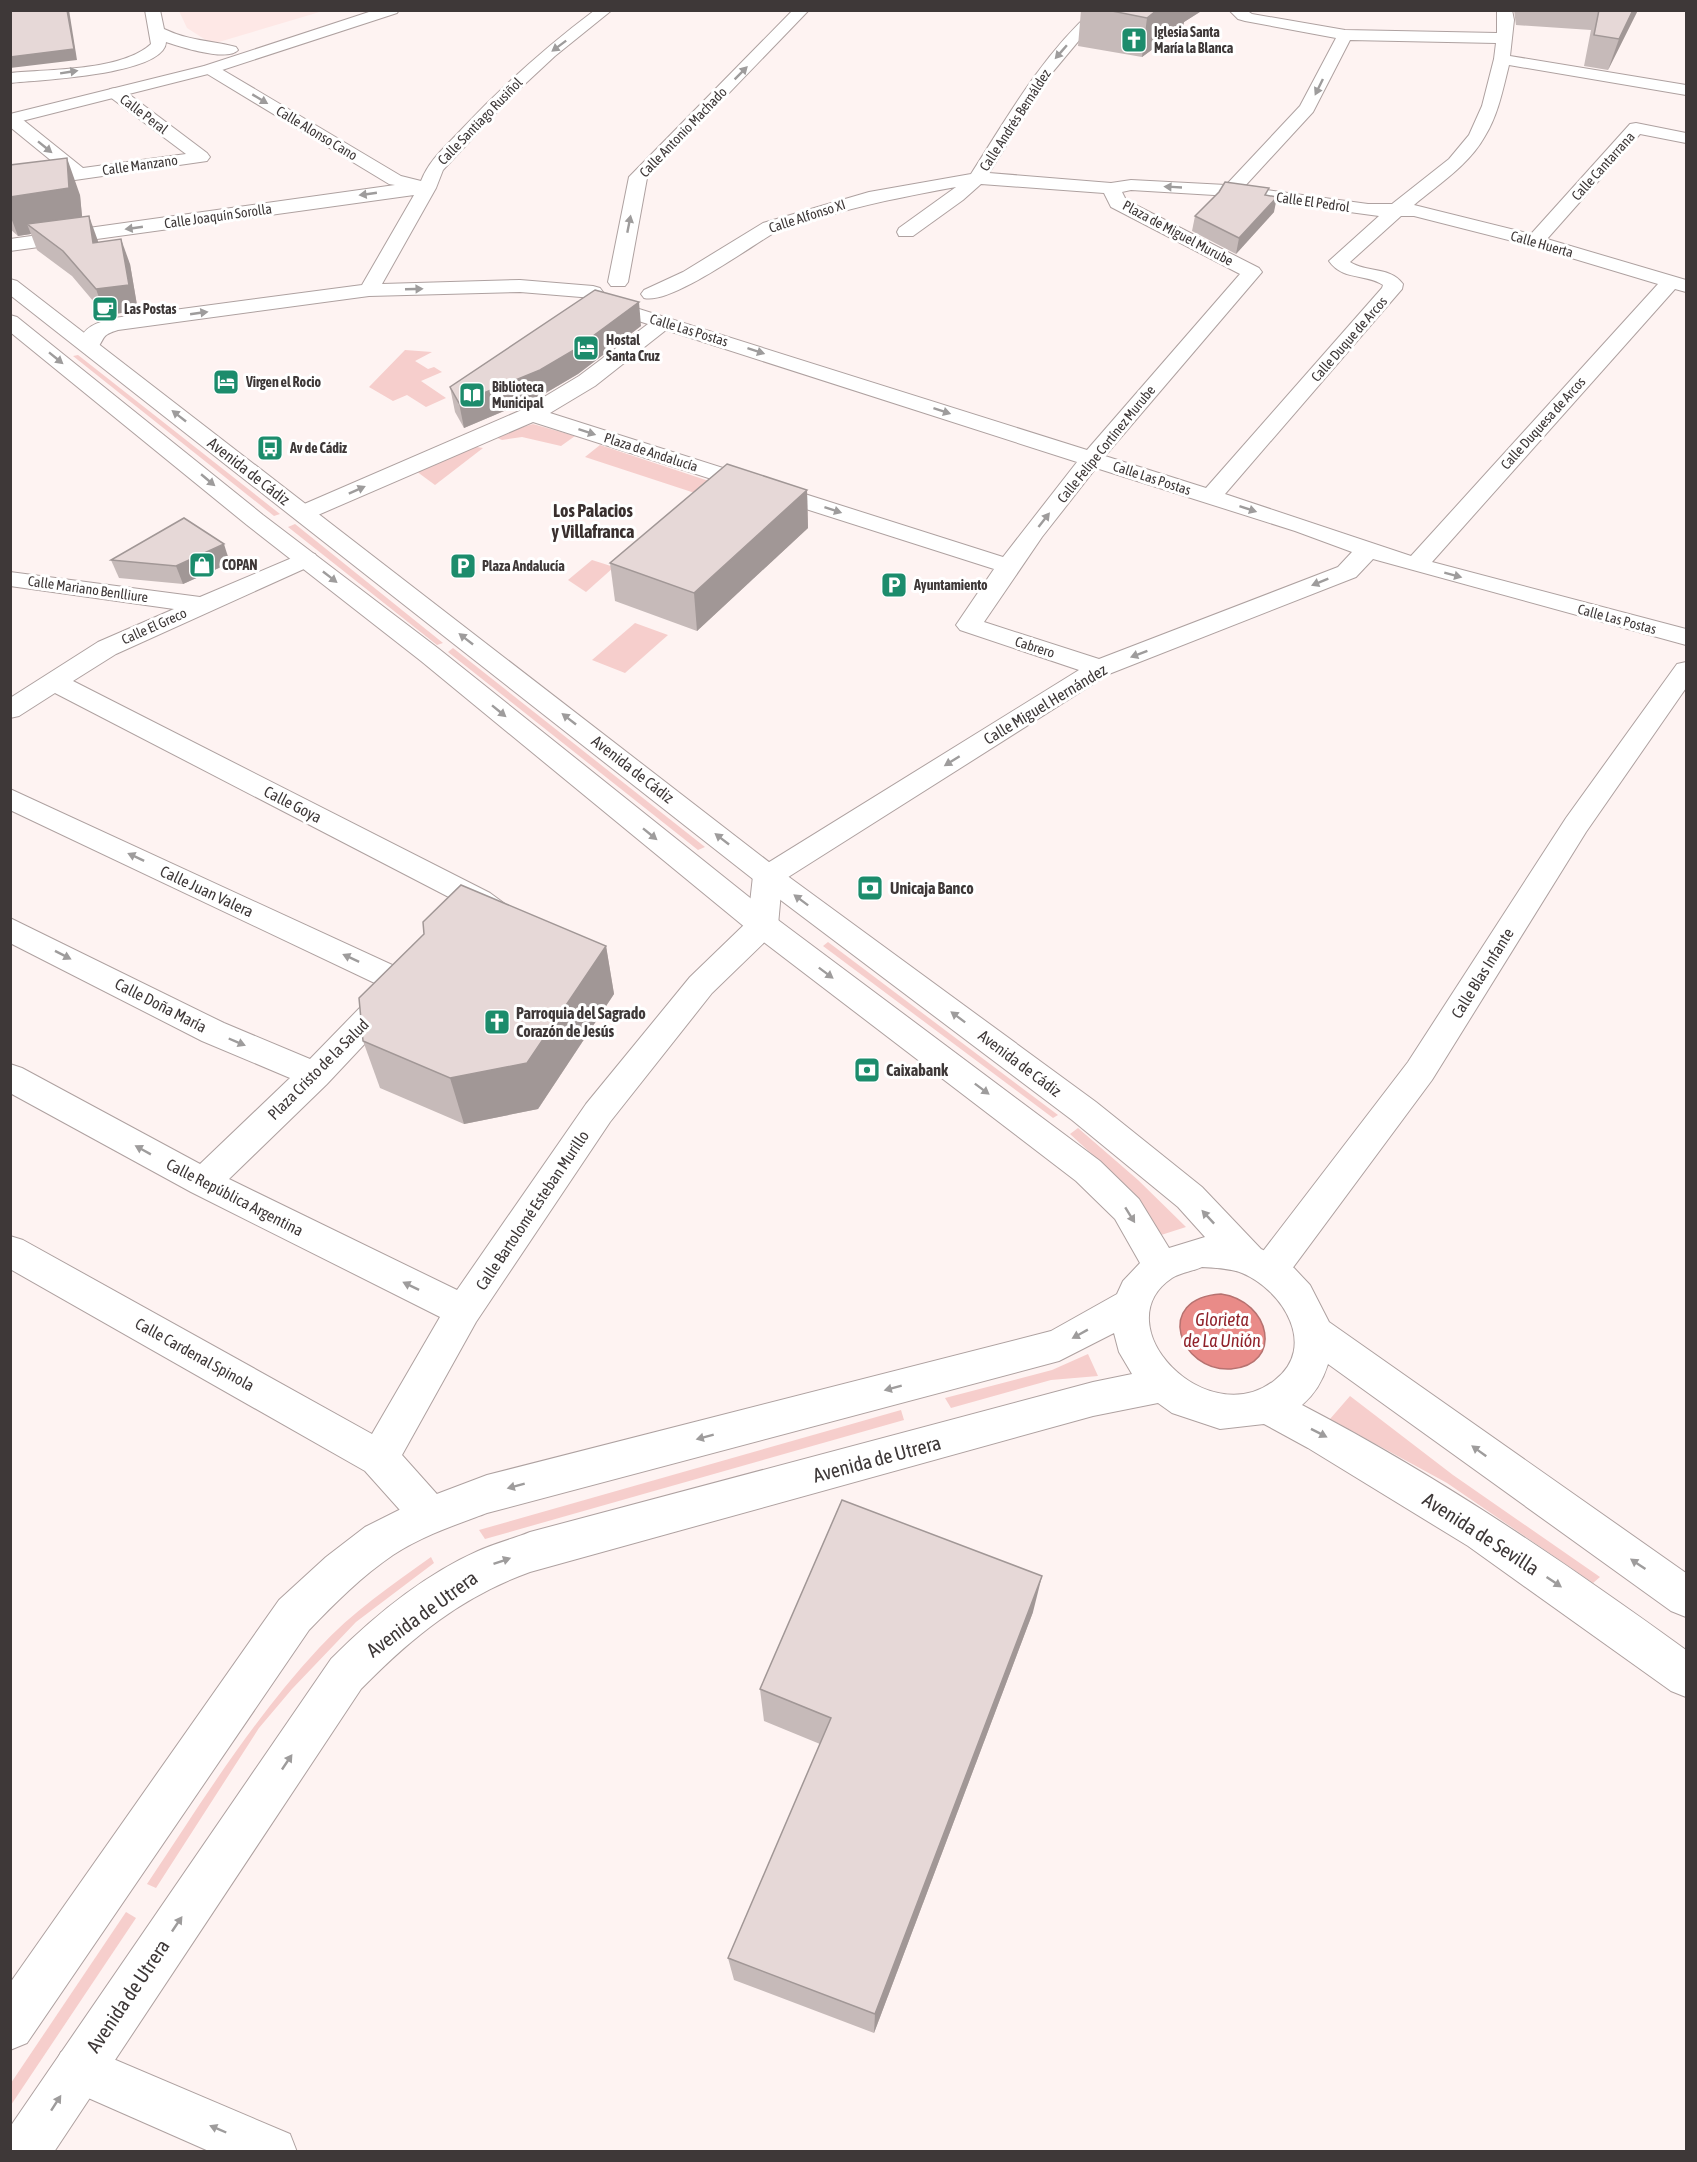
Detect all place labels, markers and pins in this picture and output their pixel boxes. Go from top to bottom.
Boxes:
place label: Iglesia Santa María la Blanca [1154,24,1234,56]
church icon: Iglesia Santa María la Blanca [1119,25,1149,55]
cafe icon: Las Postas [90,294,120,324]
place label: Las Postas [124,301,177,317]
place label: Hostal Santa Cruz [606,332,660,364]
hotel icon: Hostal Santa Cruz [571,333,601,363]
hotel icon: Virgen el Rocio [211,367,241,397]
place label: Virgen el Rocio [245,374,322,390]
place label: Biblioteca Municipal [492,379,544,411]
library icon: Biblioteca Municipal [457,380,487,410]
bus stop icon: Av de Cádiz [255,433,285,463]
place label: Av de Cádiz [289,440,347,456]
shop icon: COPAN [187,550,217,580]
parking icon: Plaza Andalucía [448,551,478,581]
place label: COPAN [222,557,258,573]
place label: Plaza Andalucía [482,558,565,574]
parking icon: Ayuntamiento [879,570,909,600]
place label: Ayuntamiento [913,577,988,593]
bank icon: Unicaja Banco [855,873,885,903]
place label: Unicaja Banco [890,879,974,897]
place label: Parroquia del Sagrado Corazón de Jesús [516,1004,646,1040]
church icon: Parroquia del Sagrado Corazón de Jesús [482,1007,512,1037]
bank icon: Caixabank [852,1055,882,1085]
place label: Caixabank [886,1061,949,1079]

